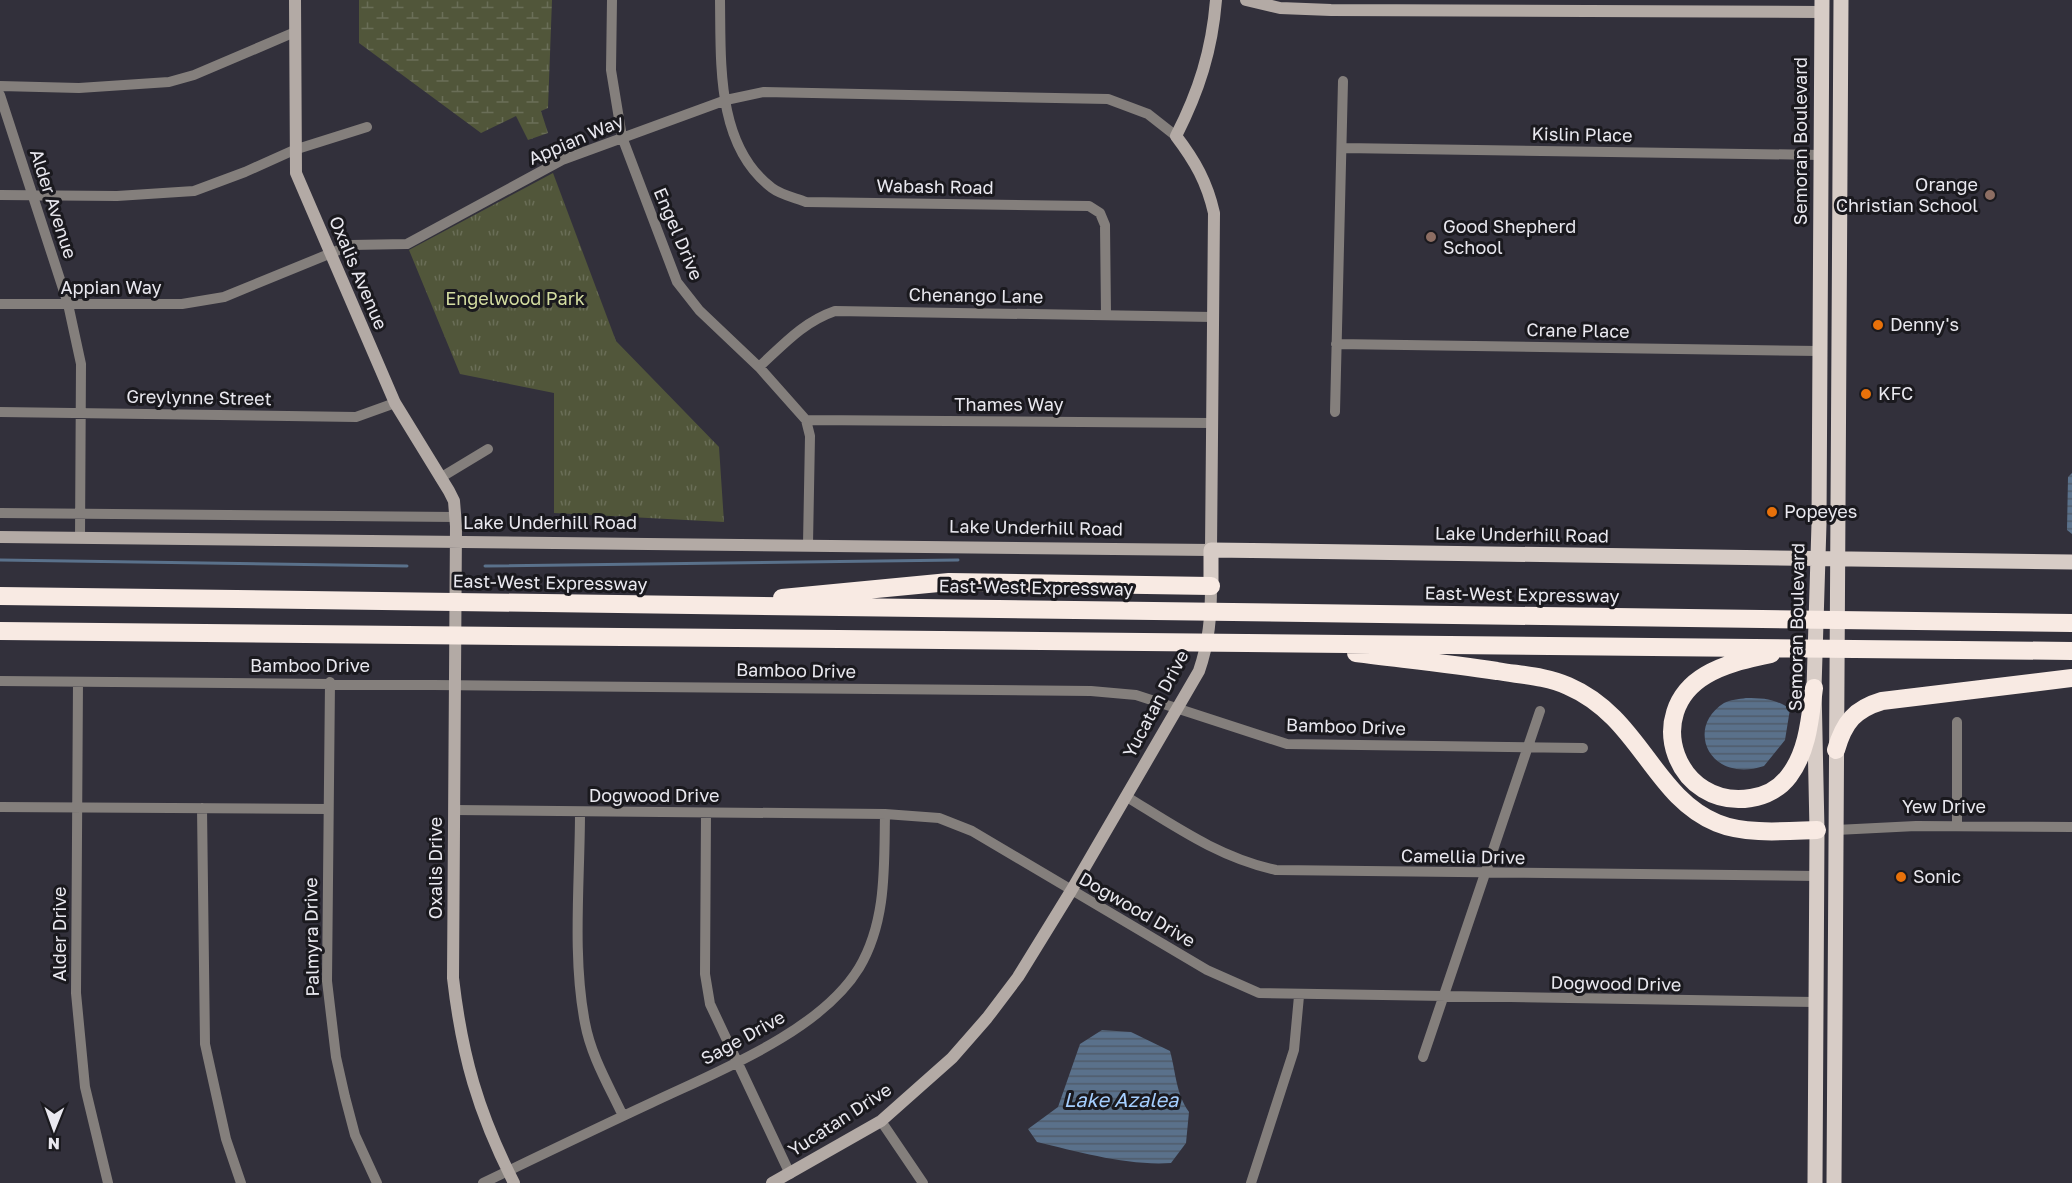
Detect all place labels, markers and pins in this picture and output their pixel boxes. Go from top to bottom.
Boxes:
place label: Orange Christian School [1836,173,1978,216]
marker: Orange Christian School [1983,188,1997,202]
place label: Good Shepherd School [1443,215,1576,258]
marker: Good Shepherd School [1424,230,1438,244]
place label: Denny's [1890,313,1959,335]
marker: Denny's [1871,318,1885,332]
place label: KFC [1878,382,1913,404]
marker: KFC [1859,387,1873,401]
place label: Popeyes [1784,500,1857,522]
marker: Popeyes [1765,505,1779,519]
place label: Sonic [1913,865,1961,887]
marker: Sonic [1894,870,1908,884]

